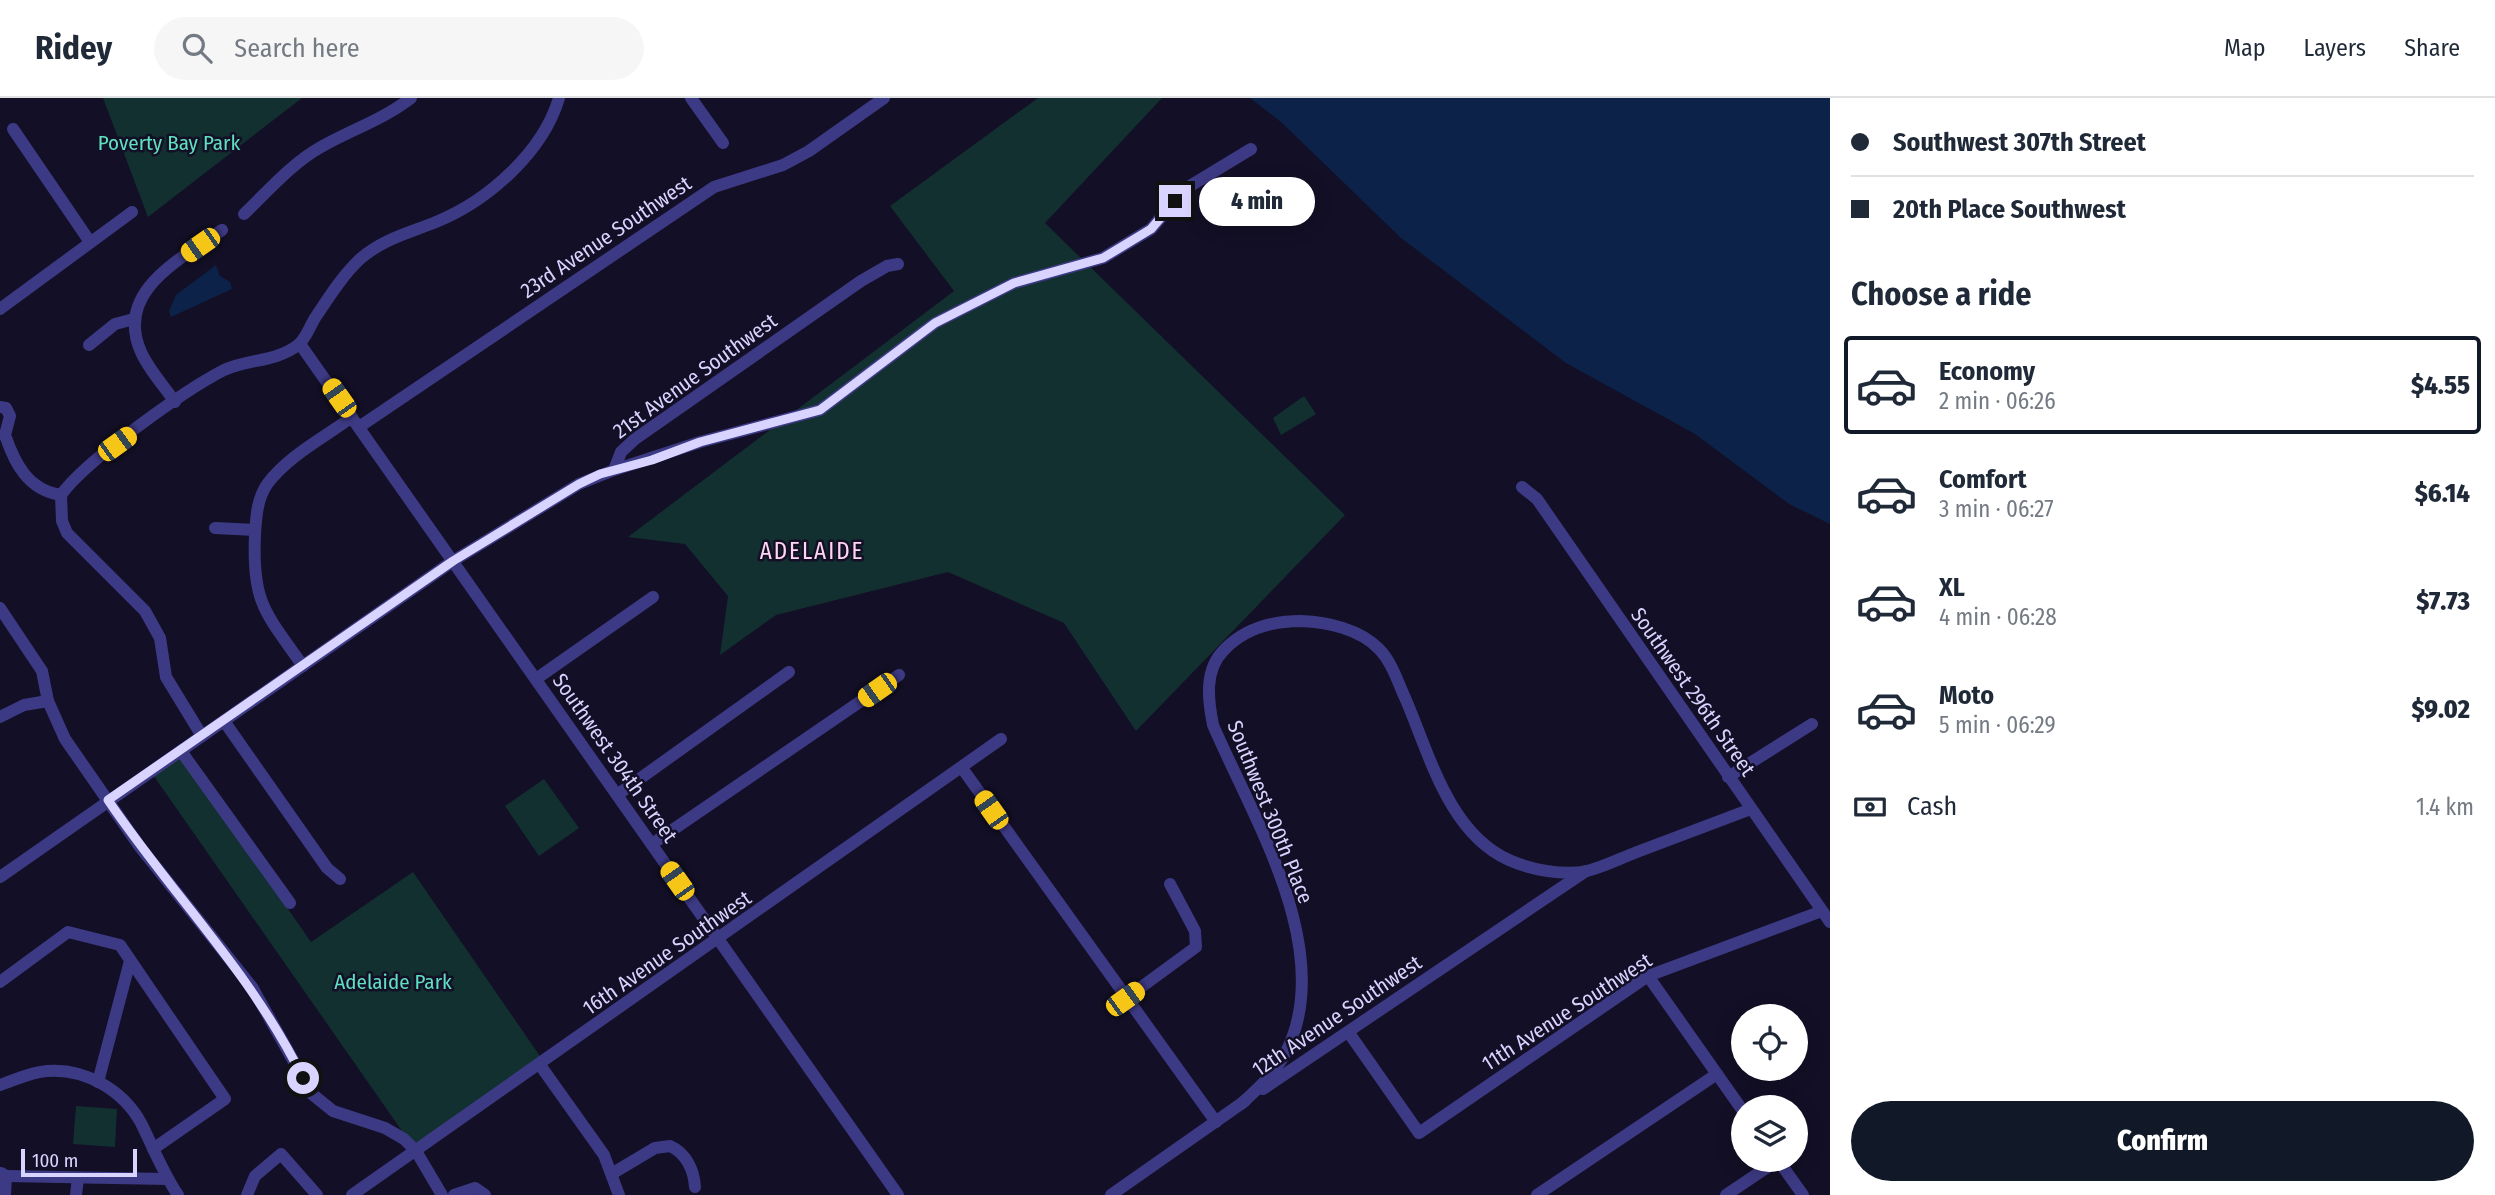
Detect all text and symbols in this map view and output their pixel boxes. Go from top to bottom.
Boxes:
search box [154,17,644,80]
text: Ridey [35,28,112,68]
icon: search [178,29,216,67]
text: Search here [234,33,360,64]
text: Map [2224,34,2266,62]
text: Layers [2304,34,2366,62]
text: Share [2404,34,2460,62]
text: Southwest 307th Street [1893,127,2146,158]
park label: Poverty Bay Park [98,130,240,156]
street label: 23rd Avenue Southwest [516,170,696,304]
callout: 4 min [1200,176,1315,226]
route end [1159,185,1191,217]
text: 4 min [1231,187,1283,215]
text: 20th Place Southwest [1893,194,2126,225]
car [177,224,224,266]
text: Choose a ride [1851,275,2032,313]
street label: 21st Avenue Southwest [608,308,782,444]
icon: car [1855,354,1918,417]
text: Economy [1939,356,2035,387]
text: $4.55 [2411,370,2470,401]
car [319,375,360,421]
text: 2 min · 06:26 [1939,387,2056,415]
car [94,423,141,465]
icon: car [1855,462,1918,525]
text: Comfort [1939,464,2027,495]
text: $6.14 [2415,478,2470,509]
text: 3 min · 06:27 [1939,495,2054,523]
district label: ADELAIDE [760,537,864,565]
icon: car [1855,570,1918,633]
text: XL [1939,572,1965,603]
text: $7.73 [2416,586,2470,617]
street label: Southwest 296th Street [1625,603,1761,781]
text: 4 min · 06:28 [1939,603,2057,631]
street label: Southwest 304th Street [547,668,683,848]
car [854,669,901,711]
icon: car [1855,678,1918,741]
text: Moto [1939,680,1994,711]
text: $9.02 [2411,694,2470,725]
text: 5 min · 06:29 [1939,711,2056,739]
street label: Southwest 300th Place [1221,717,1319,907]
car [971,787,1012,833]
icon: cash [1851,788,1889,826]
text: Cash [1907,791,1957,822]
text: 1.4 km [2416,793,2474,821]
car [657,858,698,904]
street label: 16th Avenue Southwest [578,885,756,1021]
street label: 11th Avenue Southwest [1477,947,1657,1077]
street label: 12th Avenue Southwest [1247,950,1427,1082]
park label: Adelaide Park [334,969,452,995]
car [1102,978,1149,1020]
map controls [1731,1004,1808,1172]
button: locate [1731,1004,1808,1081]
route start [287,1062,319,1094]
button: layers [1731,1095,1808,1172]
button: Confirm [1851,1101,2474,1181]
scale bar [21,1146,136,1178]
text: 100 m [32,1149,78,1172]

